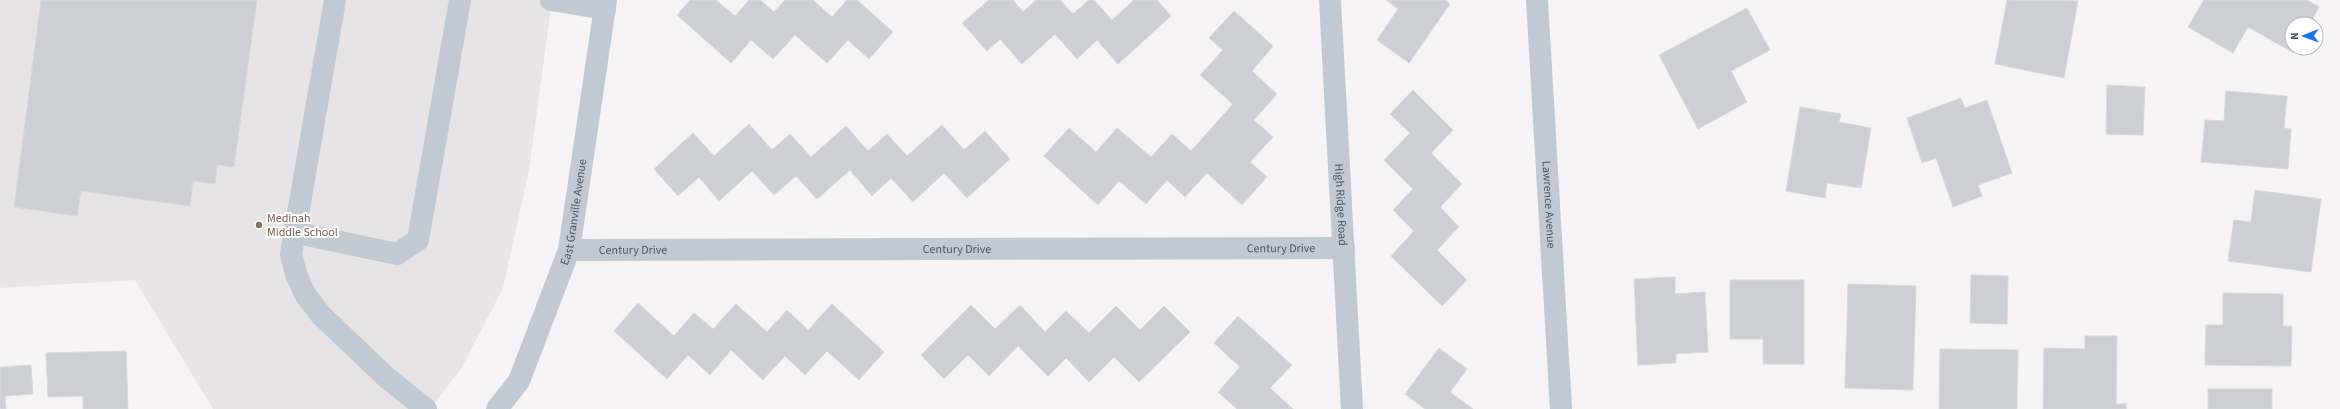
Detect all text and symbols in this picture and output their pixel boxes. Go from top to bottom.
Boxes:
north arrow [2284,16,2324,56]
text: N [2287,32,2302,40]
street label: East Granville Avenue [555,158,591,268]
street label: Lawrence Avenue [1538,160,1560,249]
street label: High Ridge Road [1330,163,1352,246]
place label: Medinah Middle School [267,210,338,241]
marker: Medinah Middle School [254,220,264,230]
street label: Century Drive [923,240,991,258]
street label: Century Drive [1247,240,1315,257]
street label: Century Drive [599,241,667,258]

